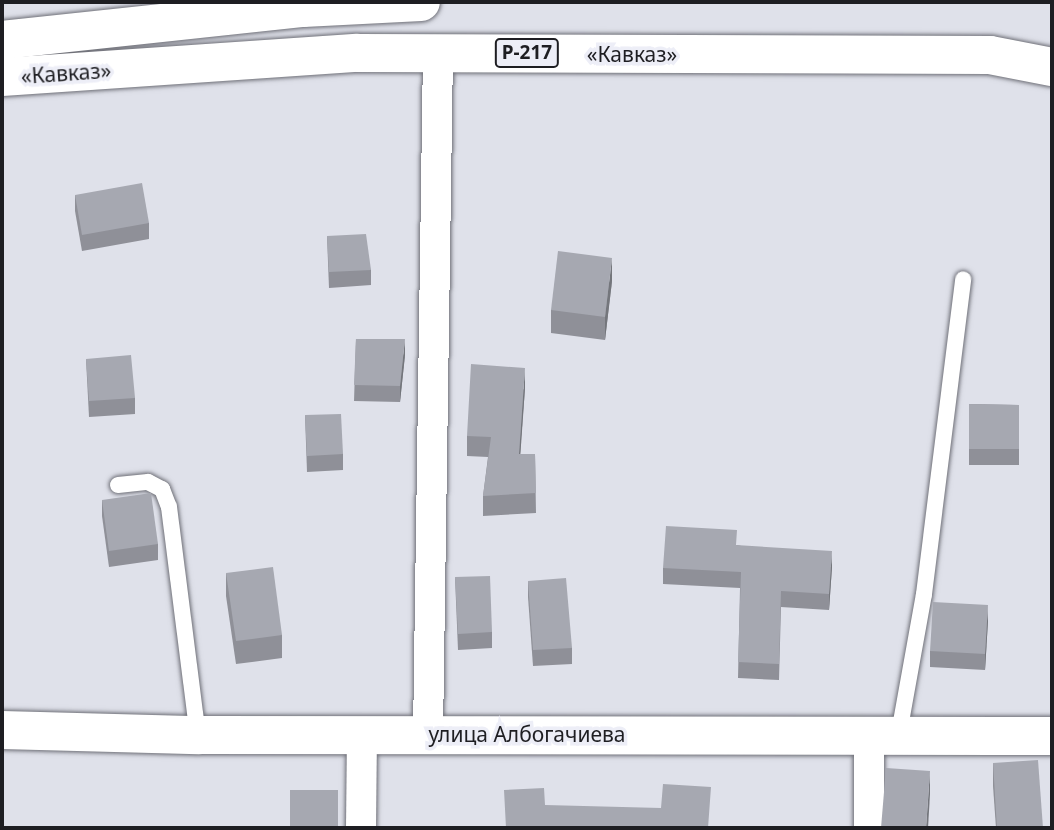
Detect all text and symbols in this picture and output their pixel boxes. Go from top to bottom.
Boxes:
road number: Р-217 [494,38,560,68]
street label: «Кавказ» [587,41,677,67]
street label: «Кавказ» [20,57,112,89]
street label: улица Албогачиева [428,721,626,747]

